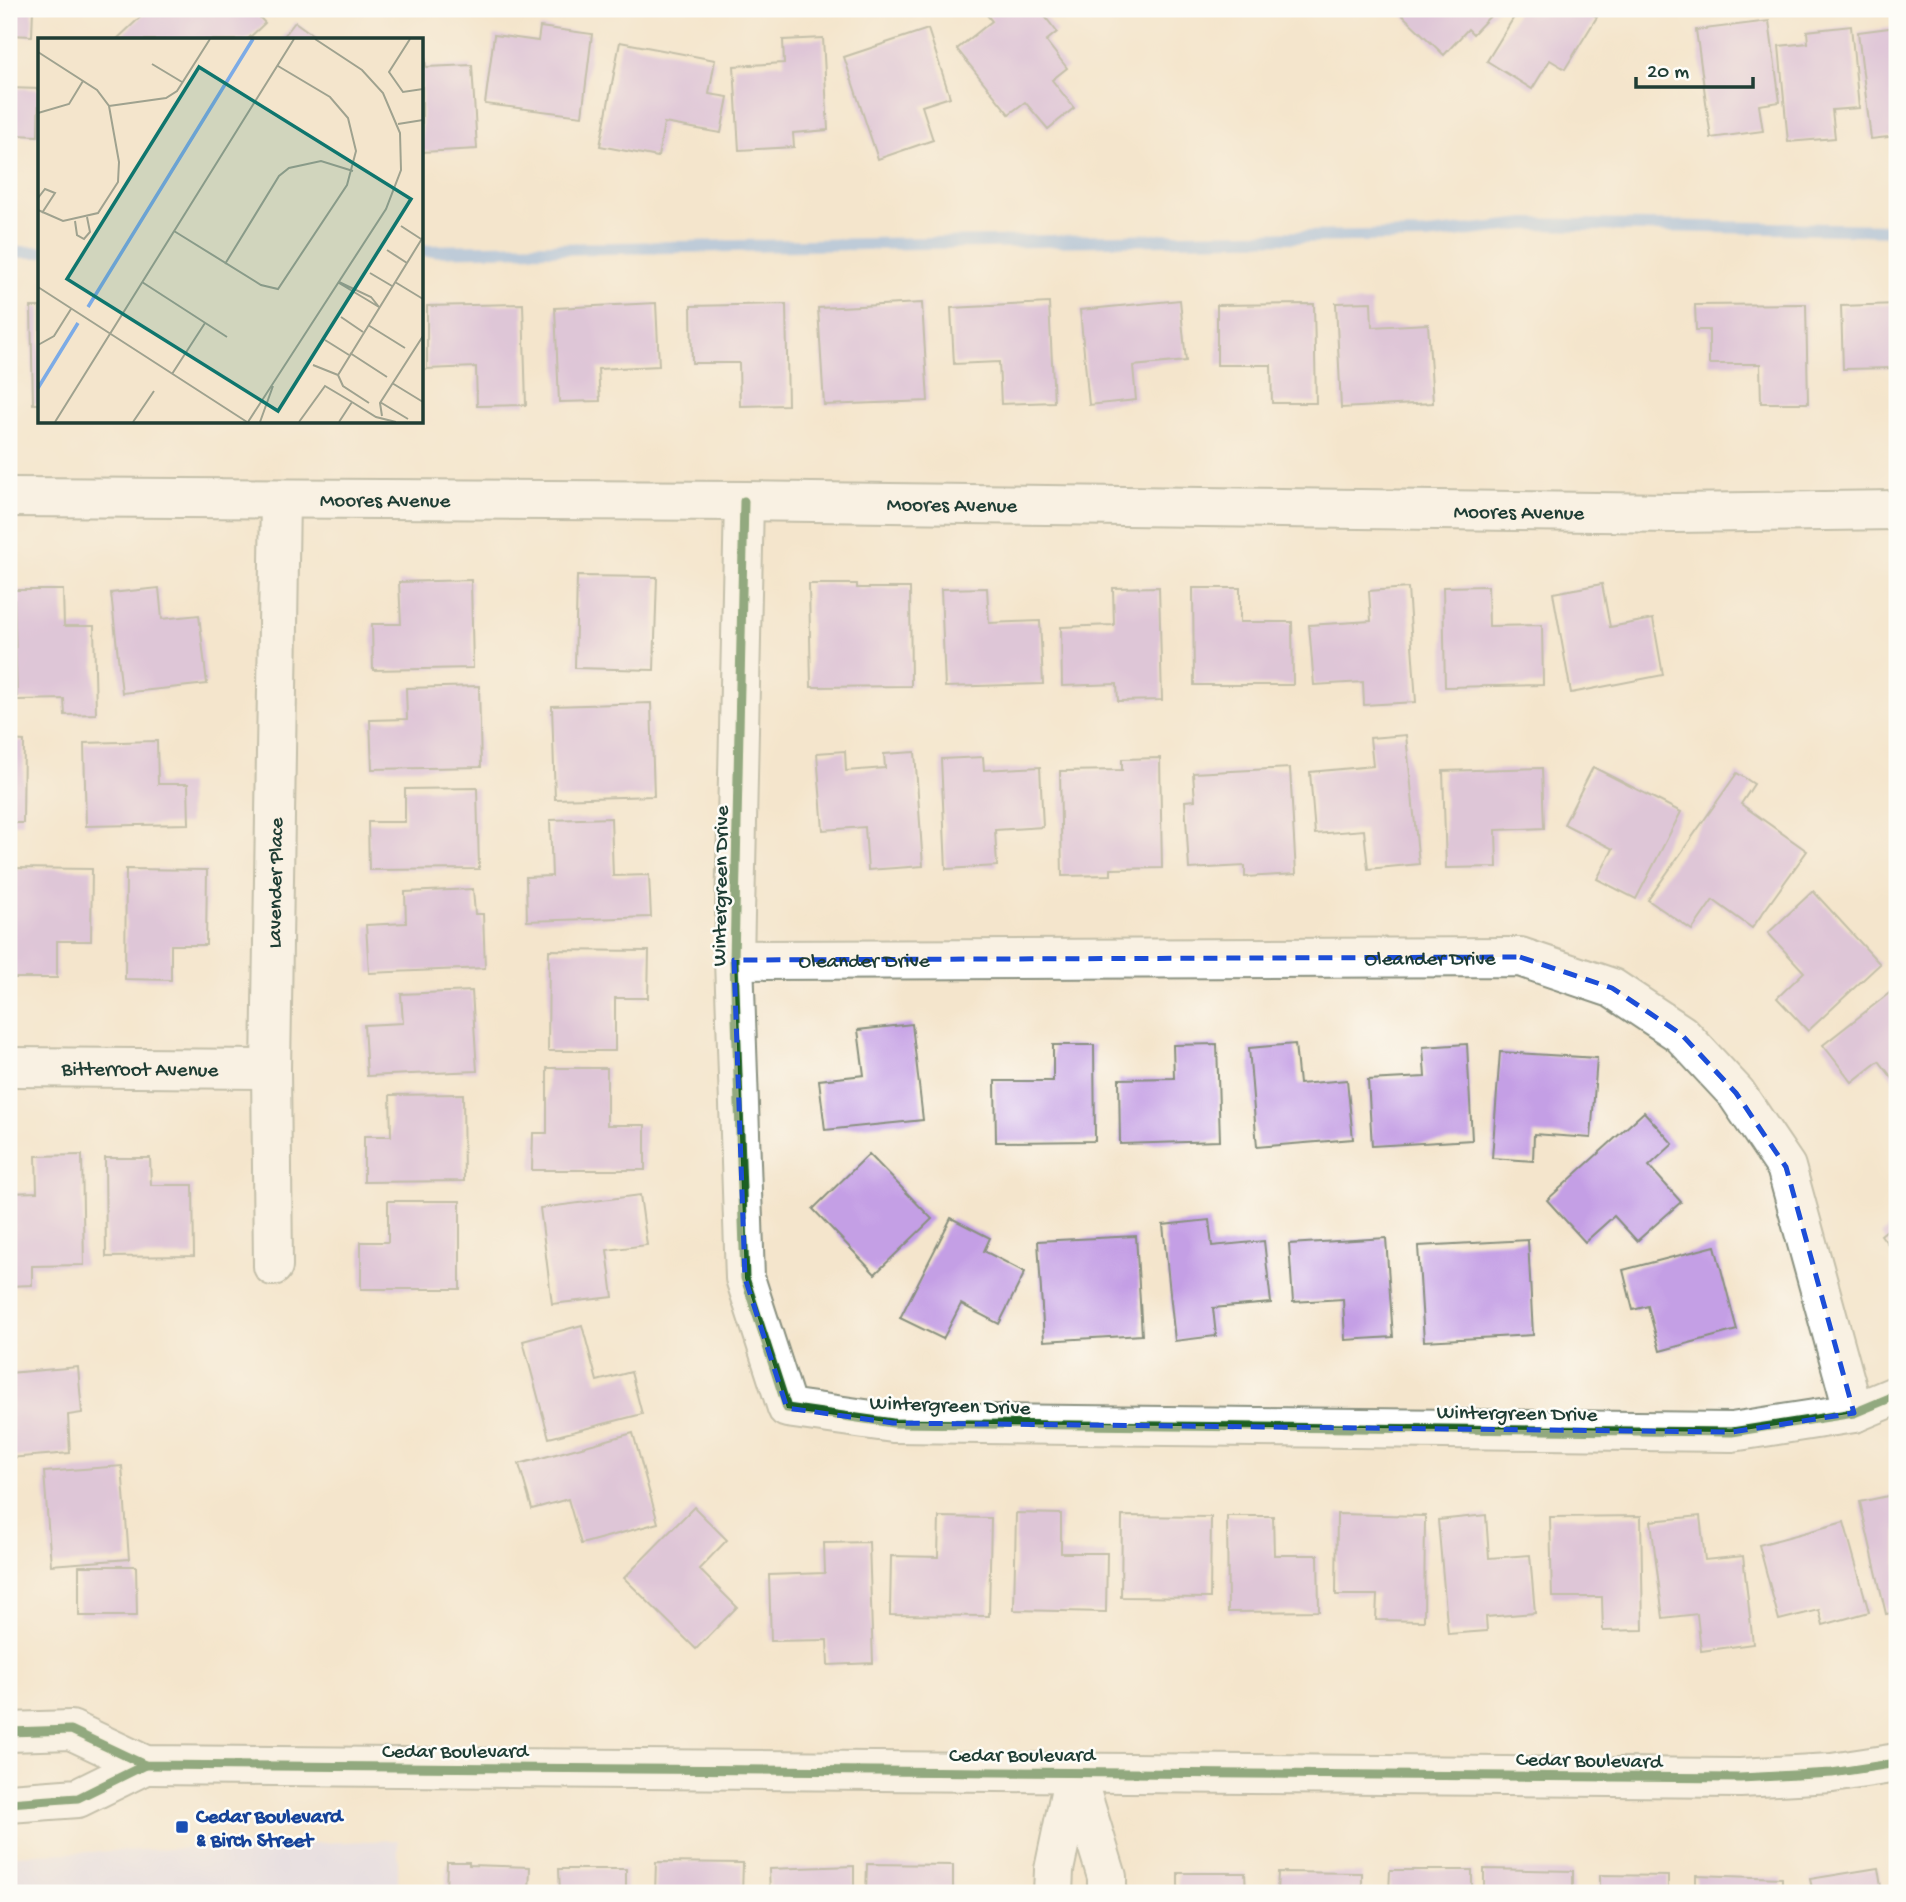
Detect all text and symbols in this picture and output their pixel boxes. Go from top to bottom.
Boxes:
inset map [38,38,424,424]
scale bar [1636,46,1754,90]
text: 20 m [1647,61,1689,86]
street label: Moores Avenue [320,490,451,515]
street label: Moores Avenue [886,494,1019,521]
street label: Moores Avenue [1453,501,1585,528]
street label: Wintergreen Drive [709,804,736,967]
street label: Lavender Place [264,816,291,949]
street label: Oleander Drive [1364,948,1497,974]
street label: Oleander Drive [798,950,931,976]
street label: Bitterroot Avenue [61,1058,220,1085]
street label: Wintergreen Drive [869,1392,1032,1423]
street label: Wintergreen Drive [1436,1402,1599,1429]
street label: Cedar Boulevard [382,1741,530,1766]
street label: Cedar Boulevard [949,1745,1097,1770]
street label: Cedar Boulevard [1516,1749,1664,1776]
place label: Cedar Boulevard & Birch Street [195,1806,345,1855]
marker: Cedar Boulevard & Birch Street [174,1819,190,1835]

